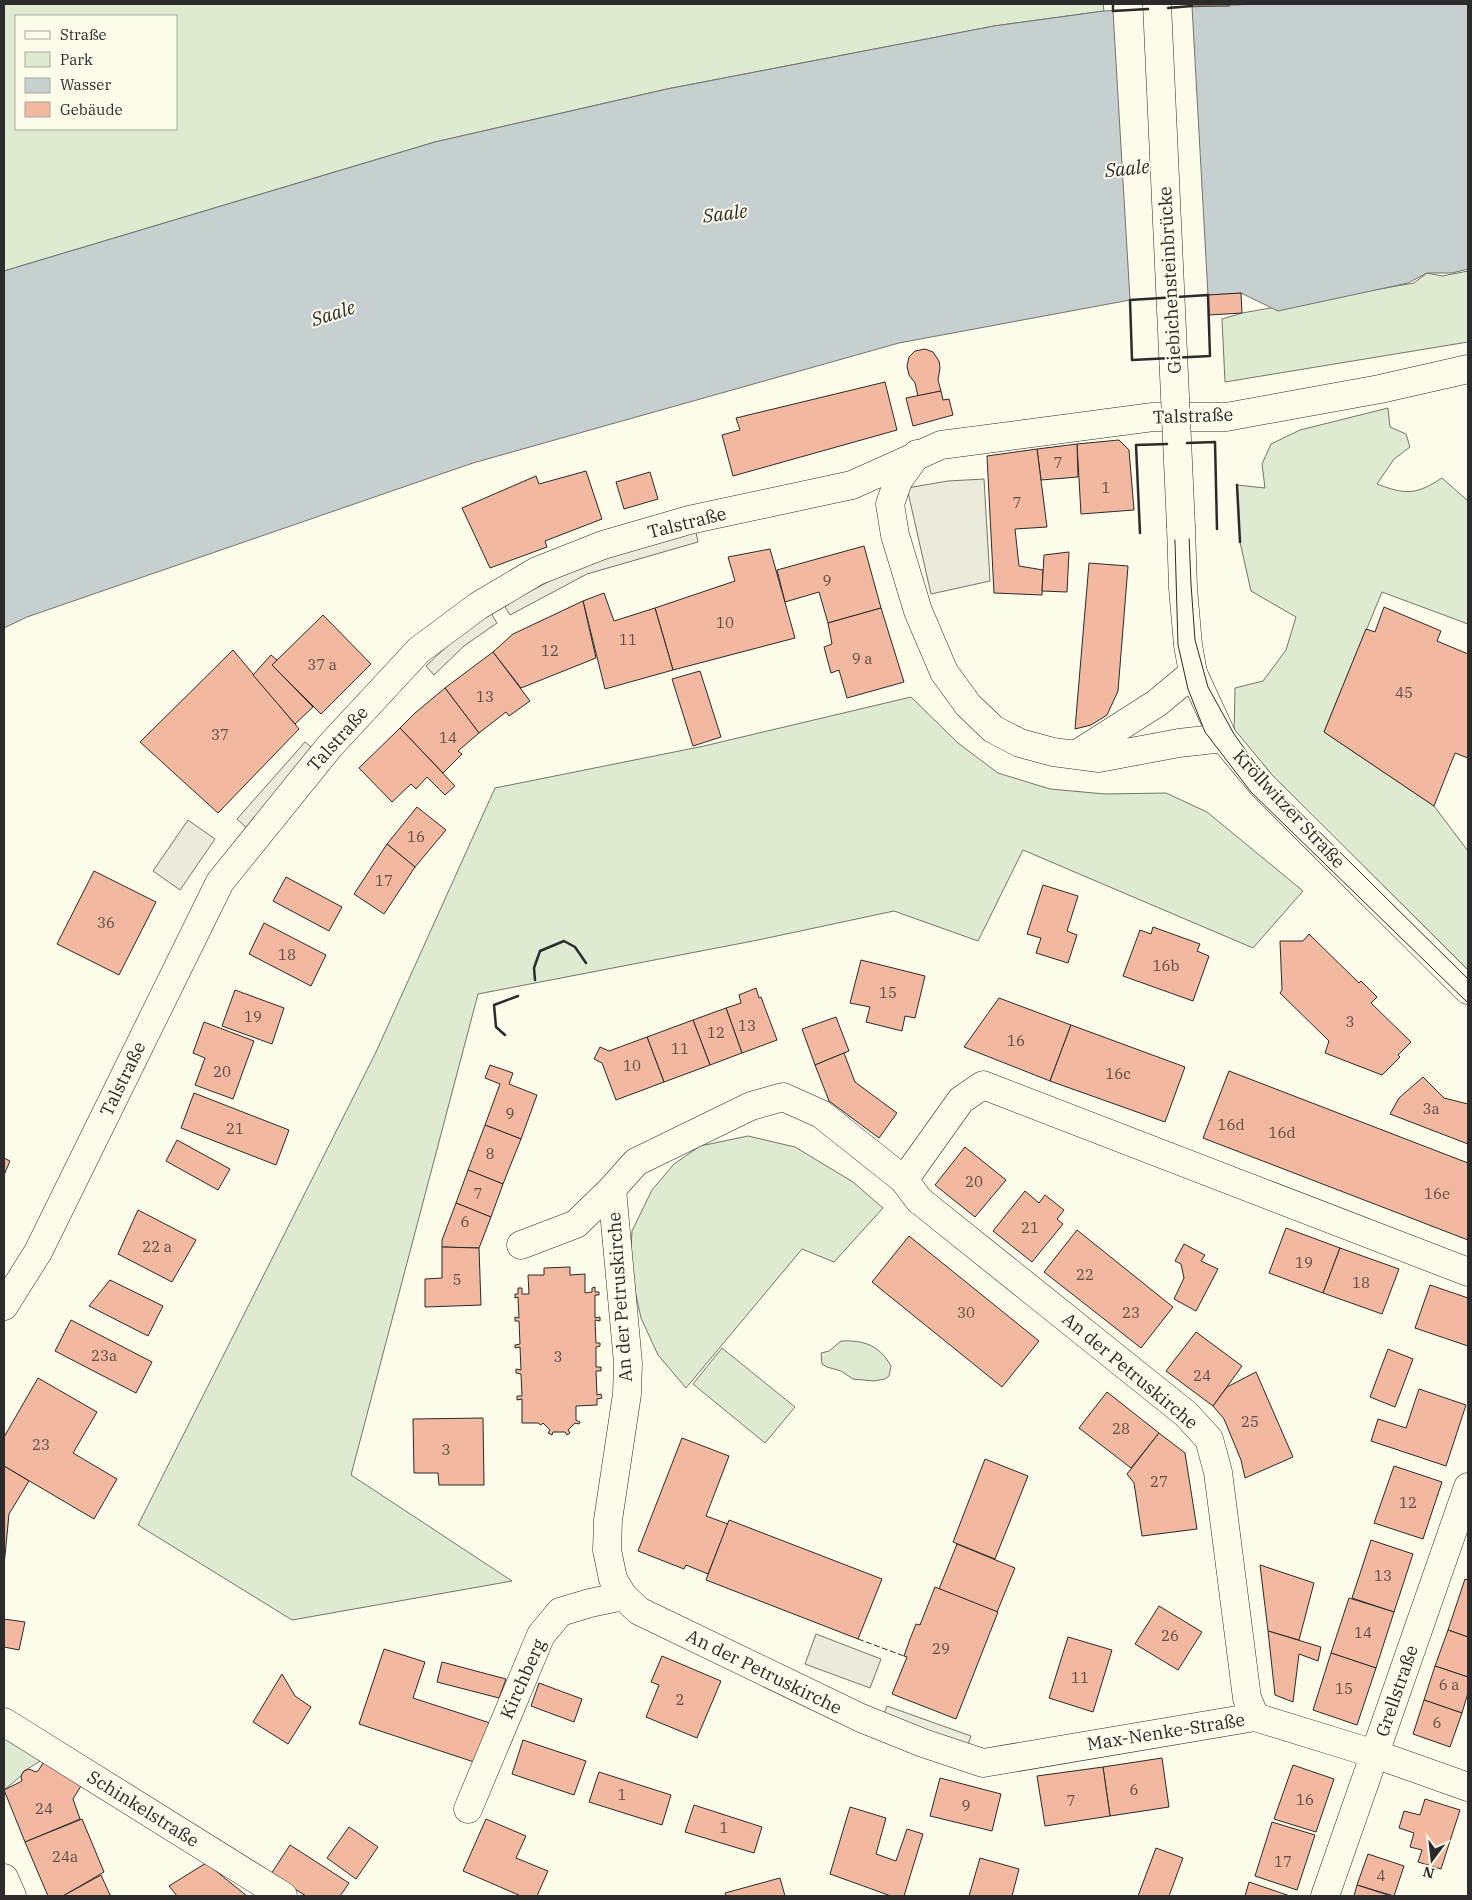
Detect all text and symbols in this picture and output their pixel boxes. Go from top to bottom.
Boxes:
legend [15,15,178,130]
text: Straße [60,25,107,44]
text: Park [60,50,93,69]
text: Wasser [60,75,111,94]
text: Gebäude [60,100,123,119]
water label: Saale [1102,154,1151,182]
street label: Giebichensteinbrücke [1153,186,1186,374]
water label: Saale [700,198,749,228]
water label: Saale [307,294,359,332]
street label: Talstraße [1152,403,1233,428]
house number: 7 [1053,453,1063,472]
house number: 1 [1101,478,1111,497]
house number: 7 [1012,493,1022,512]
street label: Talstraße [645,502,729,543]
house number: 9 [822,571,832,590]
house number: 10 [716,613,734,632]
house number: 11 [619,630,637,649]
house number: 12 [541,641,559,660]
house number: 9 a [852,649,872,668]
house number: 37 a [307,655,337,674]
house number: 45 [1395,683,1413,702]
house number: 13 [476,687,494,706]
street label: Talstraße [302,701,373,776]
house number: 37 [211,725,229,744]
house number: 14 [439,728,457,747]
street label: Kröllwitzer Straße [1228,744,1350,873]
house number: 16 [407,827,425,846]
house number: 17 [375,871,393,890]
house number: 36 [97,913,115,932]
house number: 18 [278,945,296,964]
house number: 16b [1153,956,1180,975]
house number: 15 [879,983,897,1002]
house number: 19 [244,1007,262,1026]
house number: 3 [1345,1012,1355,1031]
house number: 13 [738,1016,756,1035]
house number: 12 [707,1023,725,1042]
house number: 16 [1007,1031,1025,1050]
street label: Talstraße [95,1038,150,1120]
house number: 11 [671,1039,689,1058]
house number: 10 [623,1056,641,1075]
house number: 20 [213,1062,231,1081]
house number: 16c [1105,1064,1131,1083]
house number: 3a [1422,1099,1440,1118]
house number: 9 [505,1104,515,1123]
house number: 16d [1217,1115,1245,1134]
house number: 21 [226,1119,244,1138]
house number: 16d [1268,1123,1296,1142]
house number: 8 [485,1144,495,1163]
house number: 20 [965,1172,983,1191]
house number: 7 [473,1184,483,1203]
house number: 16e [1424,1184,1450,1203]
street label: An der Petruskirche [602,1211,637,1383]
house number: 6 [460,1212,470,1231]
house number: 21 [1021,1218,1039,1237]
house number: 22 a [142,1237,172,1256]
house number: 19 [1295,1253,1313,1272]
house number: 22 [1076,1265,1094,1284]
house number: 5 [452,1270,462,1289]
house number: 18 [1352,1273,1370,1292]
house number: 30 [957,1303,975,1322]
house number: 23 [1122,1303,1140,1322]
street label: An der Petruskirche [1058,1307,1203,1434]
house number: 23a [91,1346,117,1365]
house number: 3 [553,1347,563,1366]
house number: 24 [1193,1366,1211,1385]
house number: 25 [1241,1412,1259,1431]
house number: 28 [1112,1419,1130,1438]
house number: 23 [32,1435,50,1454]
house number: 3 [441,1440,451,1459]
house number: 27 [1150,1472,1168,1491]
house number: 12 [1399,1493,1417,1512]
house number: 13 [1374,1566,1392,1585]
house number: 14 [1354,1623,1372,1642]
street label: An der Petruskirche [683,1624,846,1719]
house number: 26 [1161,1626,1179,1645]
street label: Kirchberg [495,1635,550,1722]
house number: 29 [932,1639,950,1658]
street label: Grellstraße [1370,1642,1423,1740]
house number: 11 [1071,1668,1089,1687]
house number: 6 a [1439,1675,1459,1694]
house number: 15 [1335,1679,1353,1698]
house number: 2 [675,1690,685,1709]
street label: Max-Nenke-Straße [1085,1708,1247,1755]
house number: 6 [1432,1713,1442,1732]
street label: Schinkelstraße [83,1765,203,1852]
house number: 6 [1129,1780,1139,1799]
house number: 1 [617,1785,627,1804]
house number: 16 [1296,1790,1314,1809]
house number: 7 [1066,1791,1076,1810]
house number: 9 [961,1796,971,1815]
house number: 24 [35,1799,53,1818]
house number: 1 [719,1818,729,1837]
north arrow [1407,1835,1457,1885]
house number: 24a [52,1847,78,1866]
house number: 17 [1274,1852,1292,1871]
text: N [1421,1862,1436,1883]
house number: 4 [1376,1866,1386,1885]

